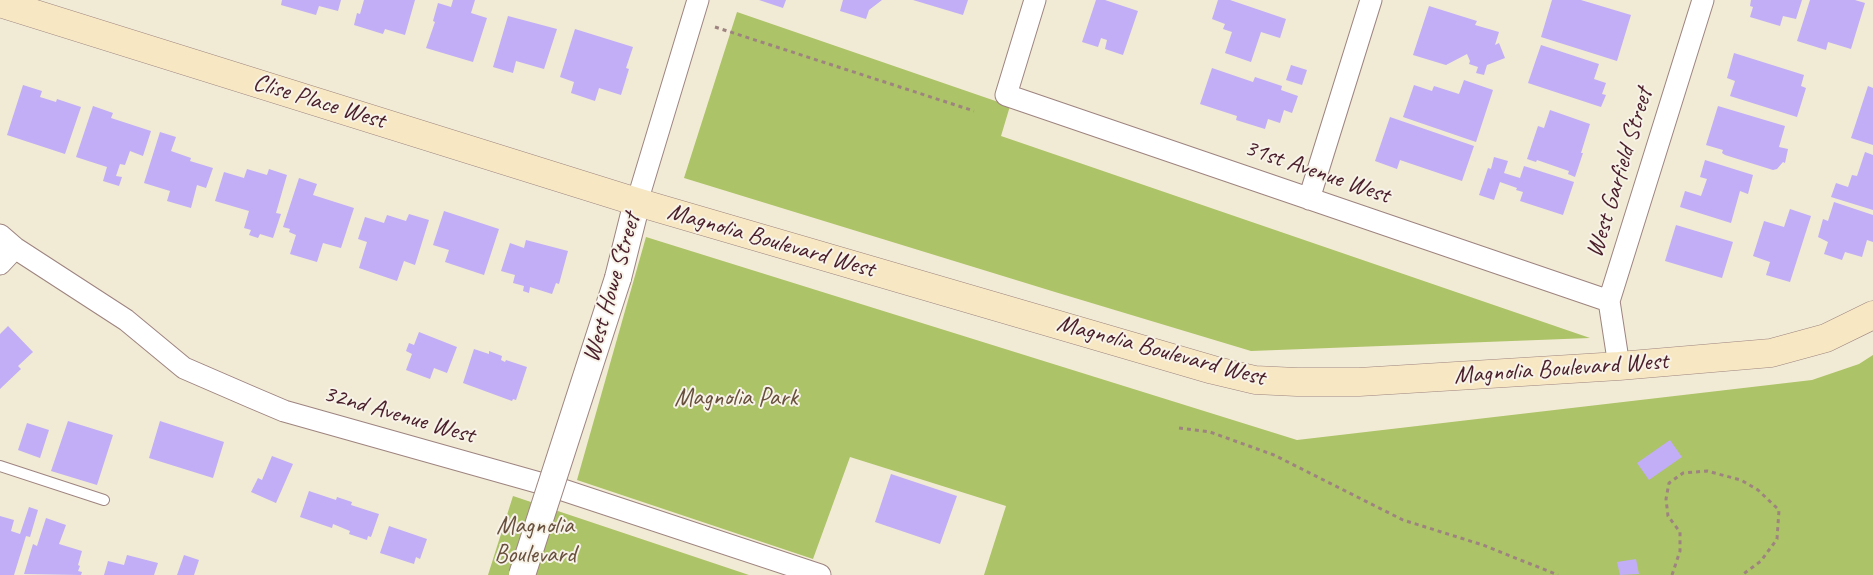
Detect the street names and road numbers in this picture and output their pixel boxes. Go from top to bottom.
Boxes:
street label: Clise Place West [249,68,389,136]
street label: West Garfield Street [1580,85,1660,261]
street label: 31st Avenue West [1240,133,1394,211]
street label: Magnolia Boulevard West [664,197,878,285]
street label: West Howe Street [576,210,648,366]
street label: Magnolia Boulevard West [1054,309,1268,393]
street label: Magnolia Boulevard West [1453,347,1669,391]
street label: 32nd Avenue West [320,379,478,451]

